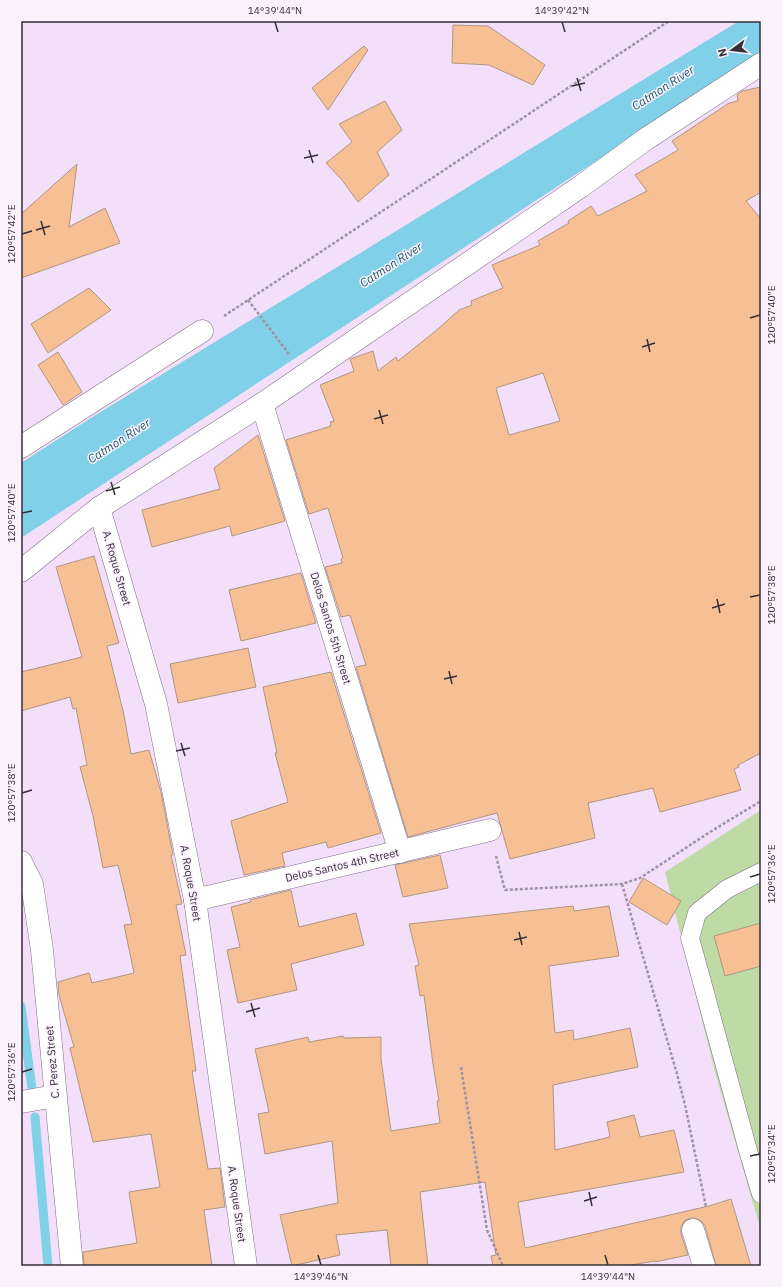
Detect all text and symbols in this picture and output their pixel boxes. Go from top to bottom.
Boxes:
text: 14°39'44"N [248,4,302,17]
text: 14°39'42"N [535,4,589,17]
north arrow [712,30,752,70]
text: N [715,47,730,58]
water label: Catmon River [629,62,697,113]
text: 120°57'42"E [5,204,18,264]
water label: Catmon River [357,239,425,290]
text: 120°57'40"E [765,285,778,345]
water label: Catmon River [85,415,153,466]
text: 120°57'40"E [5,483,18,543]
street label: A. Roque Street [100,529,134,607]
text: 120°57'38"E [765,565,778,625]
street label: Delos Santos 5th Street [307,570,355,686]
text: 120°57'38"E [5,763,18,823]
street label: A. Roque Street [177,844,205,922]
text: 120°57'36"E [765,844,778,904]
street label: Delos Santos 4th Street [284,845,400,885]
street label: C. Perez Street [42,1025,62,1099]
text: 120°57'36"E [5,1042,18,1102]
text: 120°57'34"E [765,1124,778,1184]
street label: A. Roque Street [225,1165,249,1243]
text: 14°39'46"N [294,1270,348,1283]
text: 14°39'44"N [581,1270,635,1283]

